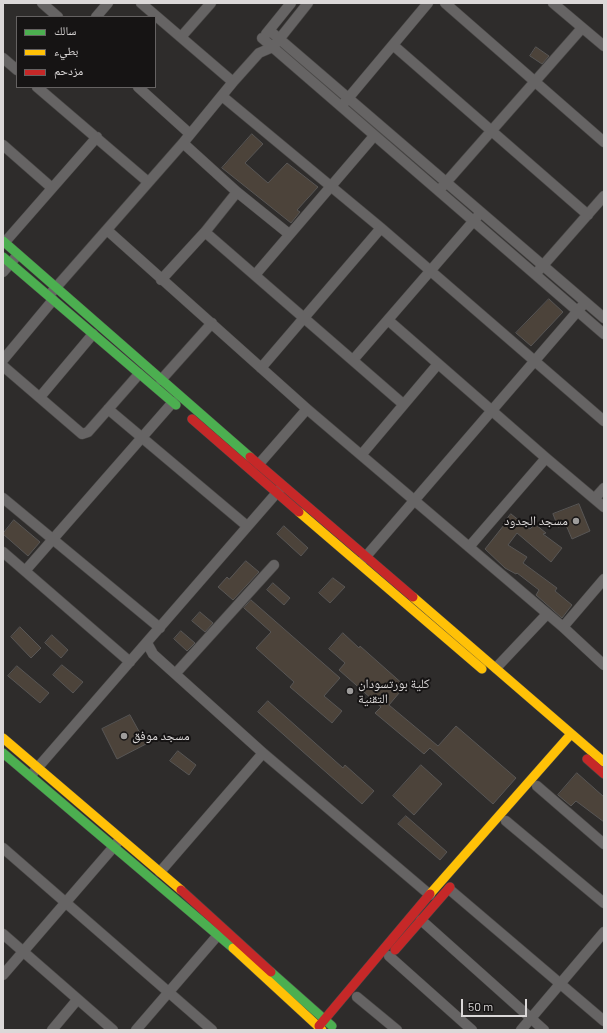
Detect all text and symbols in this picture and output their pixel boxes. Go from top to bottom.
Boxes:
legend [16,16,156,88]
text: سالك [54,23,76,37]
text: بطيء [54,43,78,57]
text: مزدحم [54,63,83,77]
place label: مسجد الجدود [504,513,568,529]
marker: مسجد الجدود [571,516,581,526]
place label: كلية بورتسودان التقنية [358,676,430,707]
marker: كلية بورتسودان التقنية [345,686,355,696]
place label: مسجد موفق [132,728,190,744]
marker: مسجد موفق [119,731,129,741]
scale bar [463,991,529,1017]
text: 50 m [468,999,493,1013]

